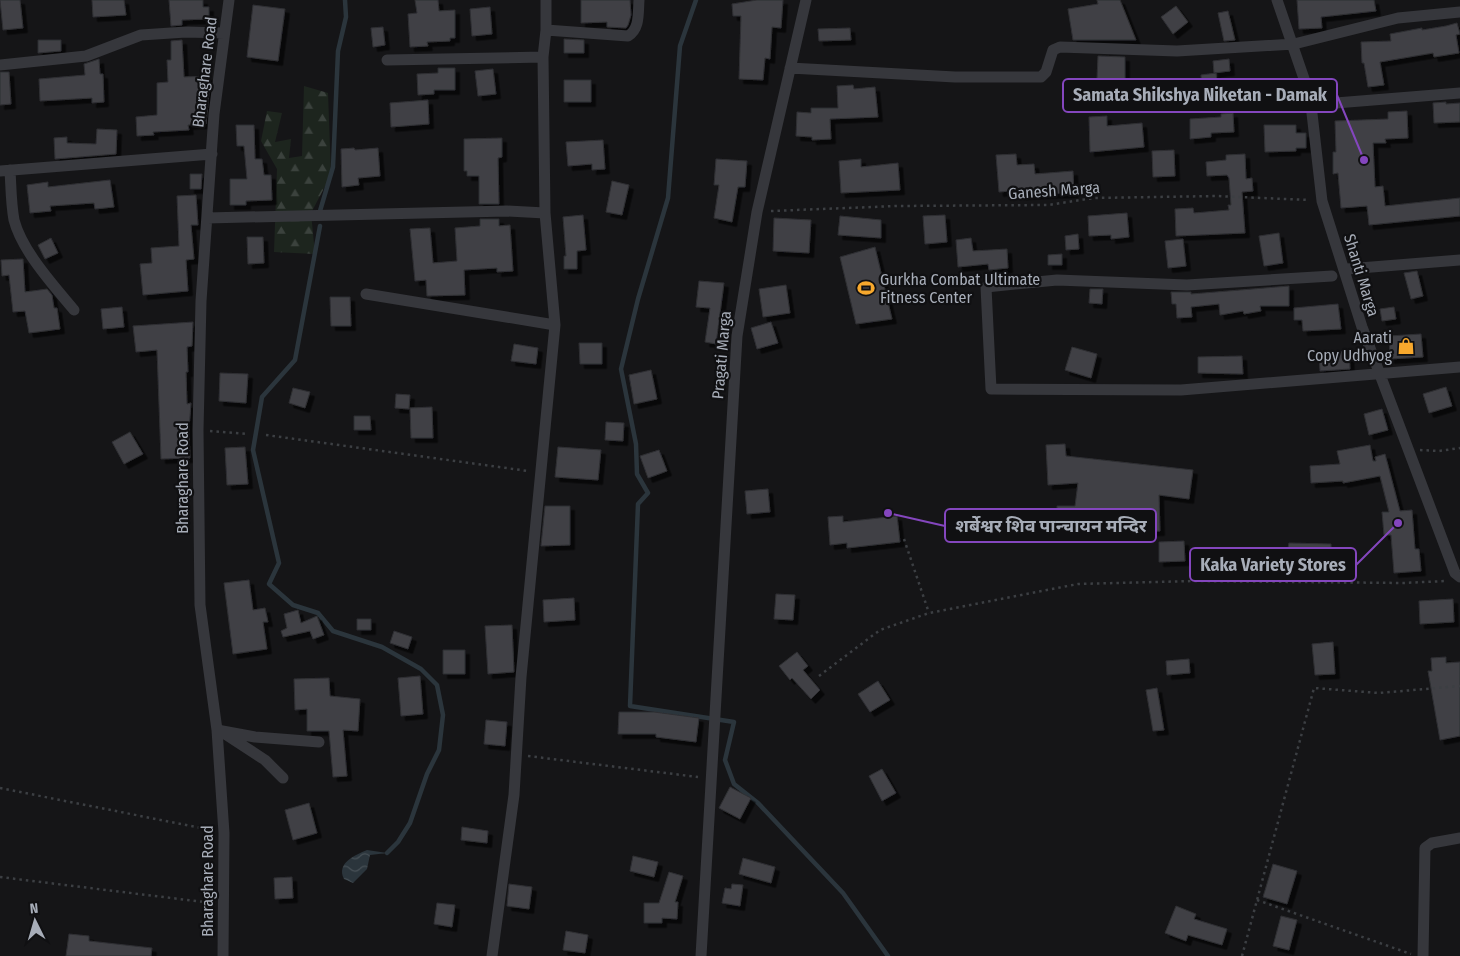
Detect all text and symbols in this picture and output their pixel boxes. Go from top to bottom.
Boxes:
street label: Bharaghare Road [188,16,221,129]
callout: Samata Shikshya Niketan - Damak [1063,79,1337,112]
text: Samata Shikshya Niketan - Damak [1073,84,1328,106]
street label: Ganesh Marga [1007,178,1101,203]
street label: Shanti Marga [1340,232,1383,319]
place label: Gurkha Combat Ultimate Fitness Center [880,270,1040,307]
sports icon: Gurkha Combat Ultimate Fitness Center [856,278,876,298]
street label: Pragati Marga [708,310,735,400]
place label: Aarati Copy Udhyog [1307,328,1392,365]
shop icon: Aarati Copy Udhyog [1396,336,1416,356]
street label: Bharaghare Road [173,422,192,534]
callout: शर्बेश्वर शिव पान्चायन मन्दिर [945,509,1156,542]
text: शर्बेश्वर शिव पान्चायन मन्दिर [955,515,1148,537]
callout: Kaka Variety Stores [1190,548,1356,581]
text: Kaka Variety Stores [1200,554,1346,576]
street label: Bharaghare Road [198,825,217,937]
north arrow [10,896,60,946]
text: N [29,900,39,917]

